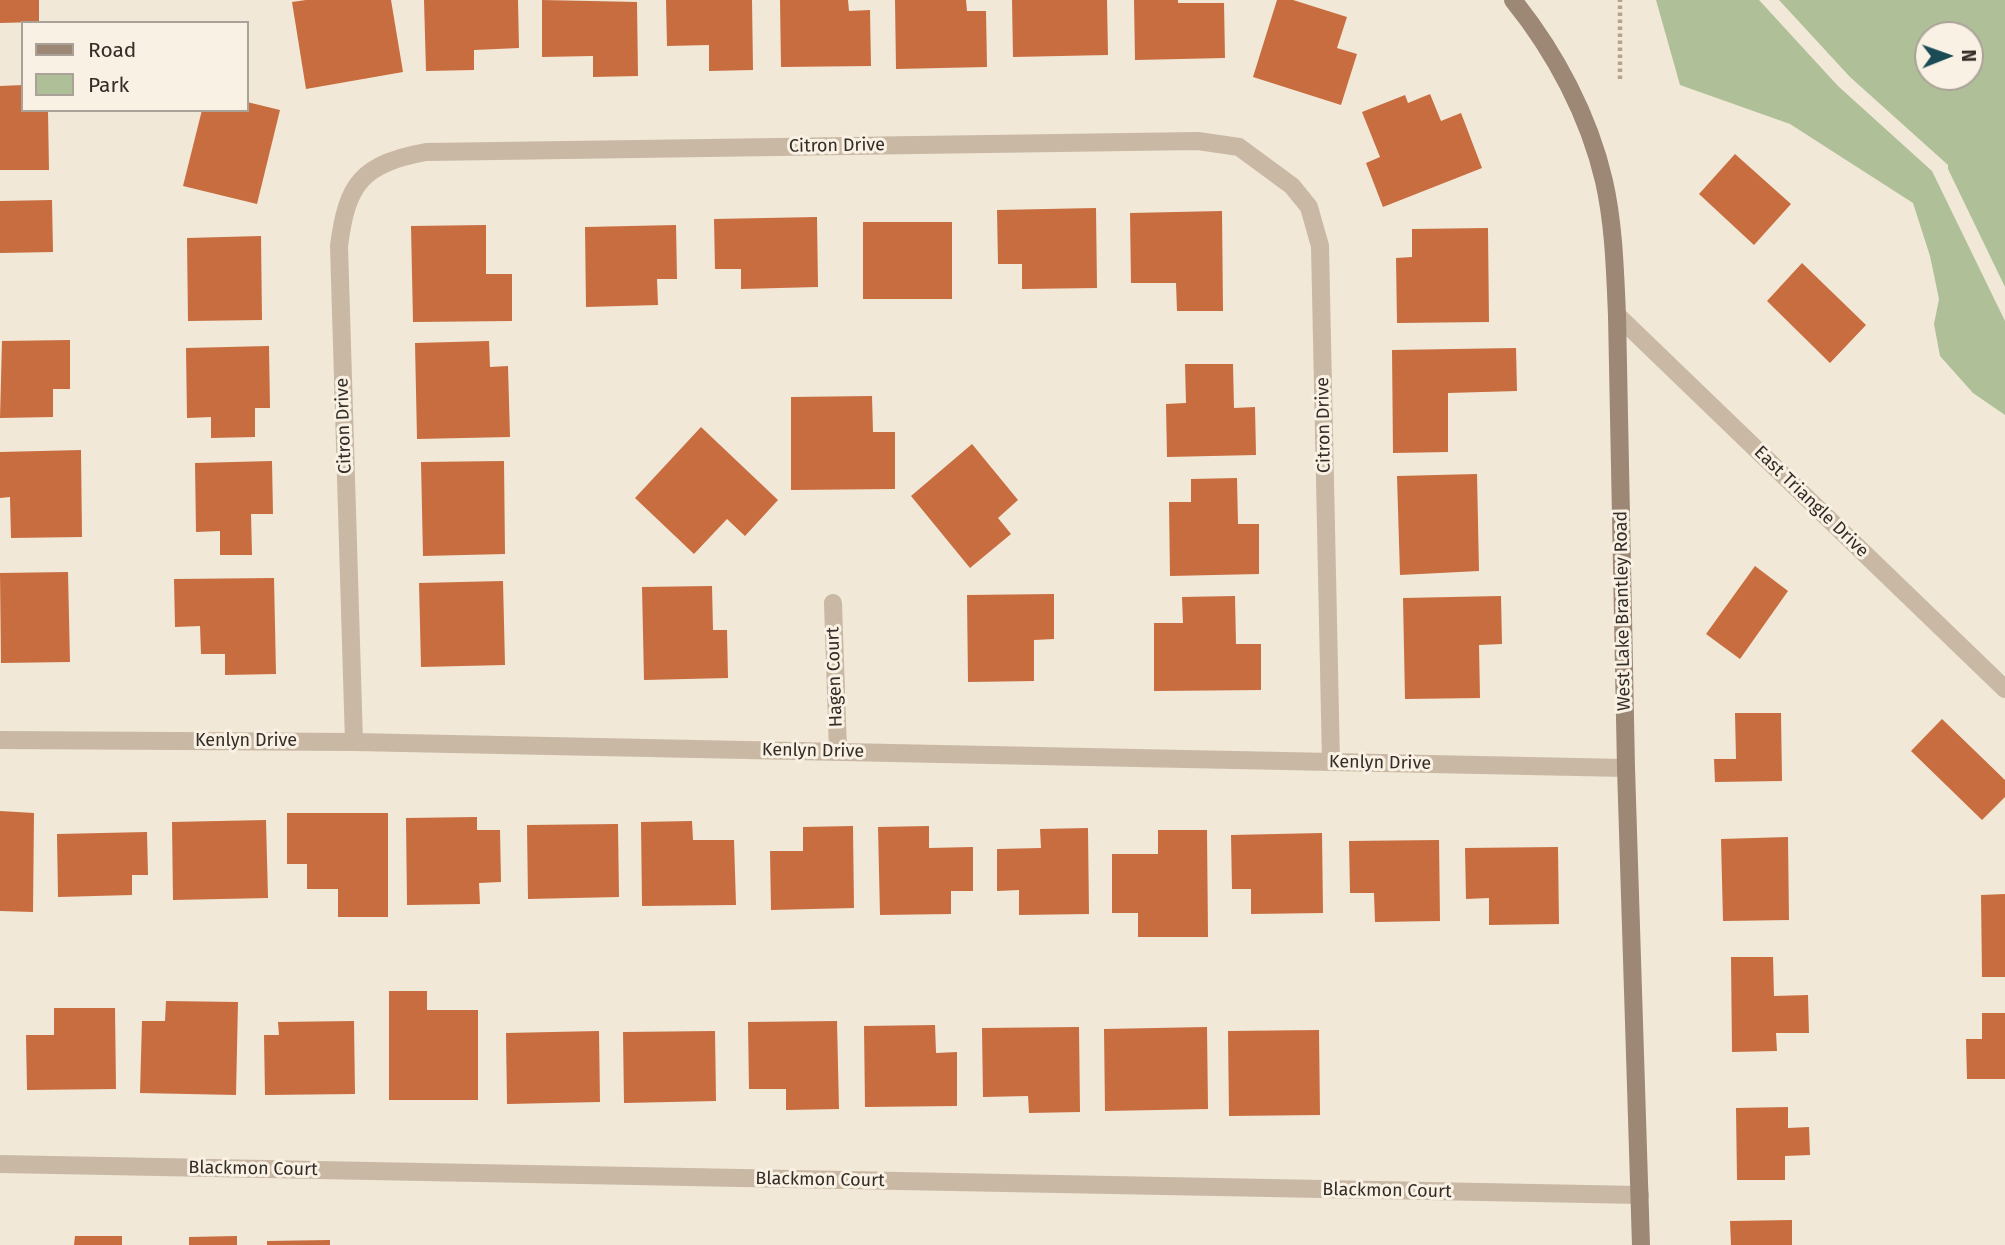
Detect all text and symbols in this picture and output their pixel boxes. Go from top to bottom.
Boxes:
legend [21,21,248,112]
north arrow [1914,21,1984,91]
text: Road [88,37,136,63]
text: N [1957,49,1980,62]
text: Park [88,72,129,98]
street label: Citron Drive [789,134,885,158]
street label: Citron Drive [1312,377,1336,473]
street label: Citron Drive [332,378,356,474]
street label: East Triangle Drive [1749,442,1873,562]
street label: West Lake Brantley Road [1610,511,1636,711]
street label: Hagen Court [822,627,848,727]
street label: Kenlyn Drive [195,730,297,752]
street label: Kenlyn Drive [762,739,864,763]
street label: Kenlyn Drive [1329,751,1431,775]
street label: Blackmon Court [188,1157,318,1181]
street label: Blackmon Court [755,1168,885,1192]
street label: Blackmon Court [1322,1179,1452,1203]

